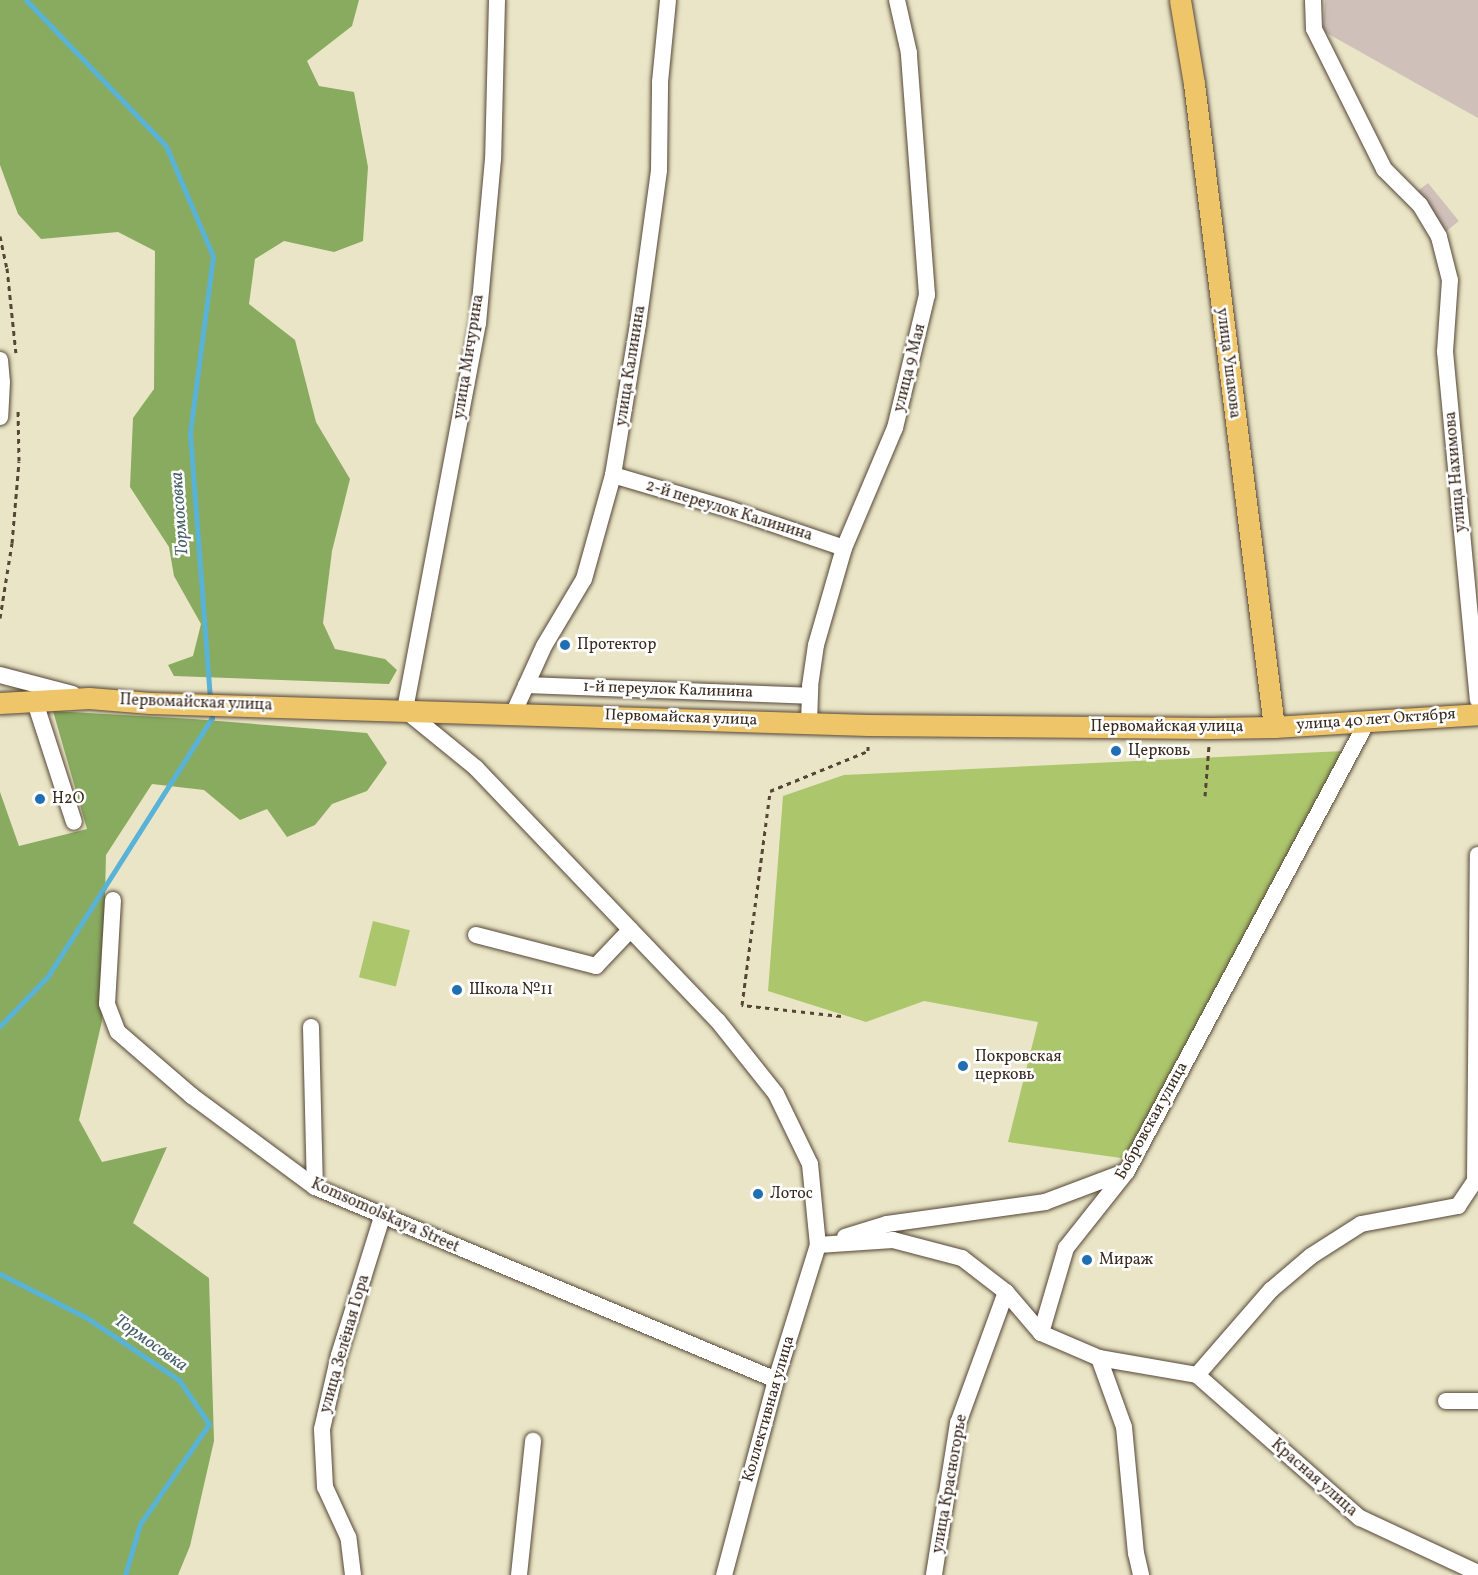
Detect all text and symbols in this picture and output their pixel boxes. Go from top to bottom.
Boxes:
street label: улица Мичурина [450,293,488,421]
street label: улица Калинина [612,304,650,428]
street label: улица Ушакова [1212,307,1244,419]
street label: улица 9 Мая [890,322,930,414]
street label: улица Нахимова [1441,411,1471,533]
water label: Тормосовка [167,471,195,557]
street label: 2-й переулок Калинина [643,476,815,546]
place label: Протектор [577,635,656,655]
marker: Протектор [558,638,572,652]
street label: 1-й переулок Калинина [582,677,754,703]
street label: Первомайская улица [119,691,273,715]
street label: улица 40 лет Октября [1296,705,1456,735]
street label: Первомайская улица [604,706,758,730]
street label: Первомайская улица [1090,717,1244,737]
place label: Церковь [1128,741,1190,761]
marker: Церковь [1109,744,1123,758]
place label: H2O [52,789,84,809]
marker: H2O [33,792,47,806]
place label: Школа №11 [469,980,553,1000]
marker: Школа №11 [450,983,464,997]
place label: Покровская церковь [975,1047,1062,1085]
street label: Бобровская улица [1112,1058,1192,1184]
marker: Покровская церковь [956,1059,970,1073]
street label: Komsomolskaya Street [308,1175,462,1257]
place label: Лотос [770,1184,813,1204]
marker: Лотос [751,1187,765,1201]
place label: Мираж [1099,1250,1153,1270]
marker: Мираж [1080,1253,1094,1267]
street label: улица Зелёная Гора [316,1272,374,1416]
water label: Тормосовка [109,1311,191,1377]
street label: Коллективная улица [739,1333,799,1485]
street label: улица Красногорье [928,1413,972,1555]
street label: Красная улица [1267,1435,1361,1521]

